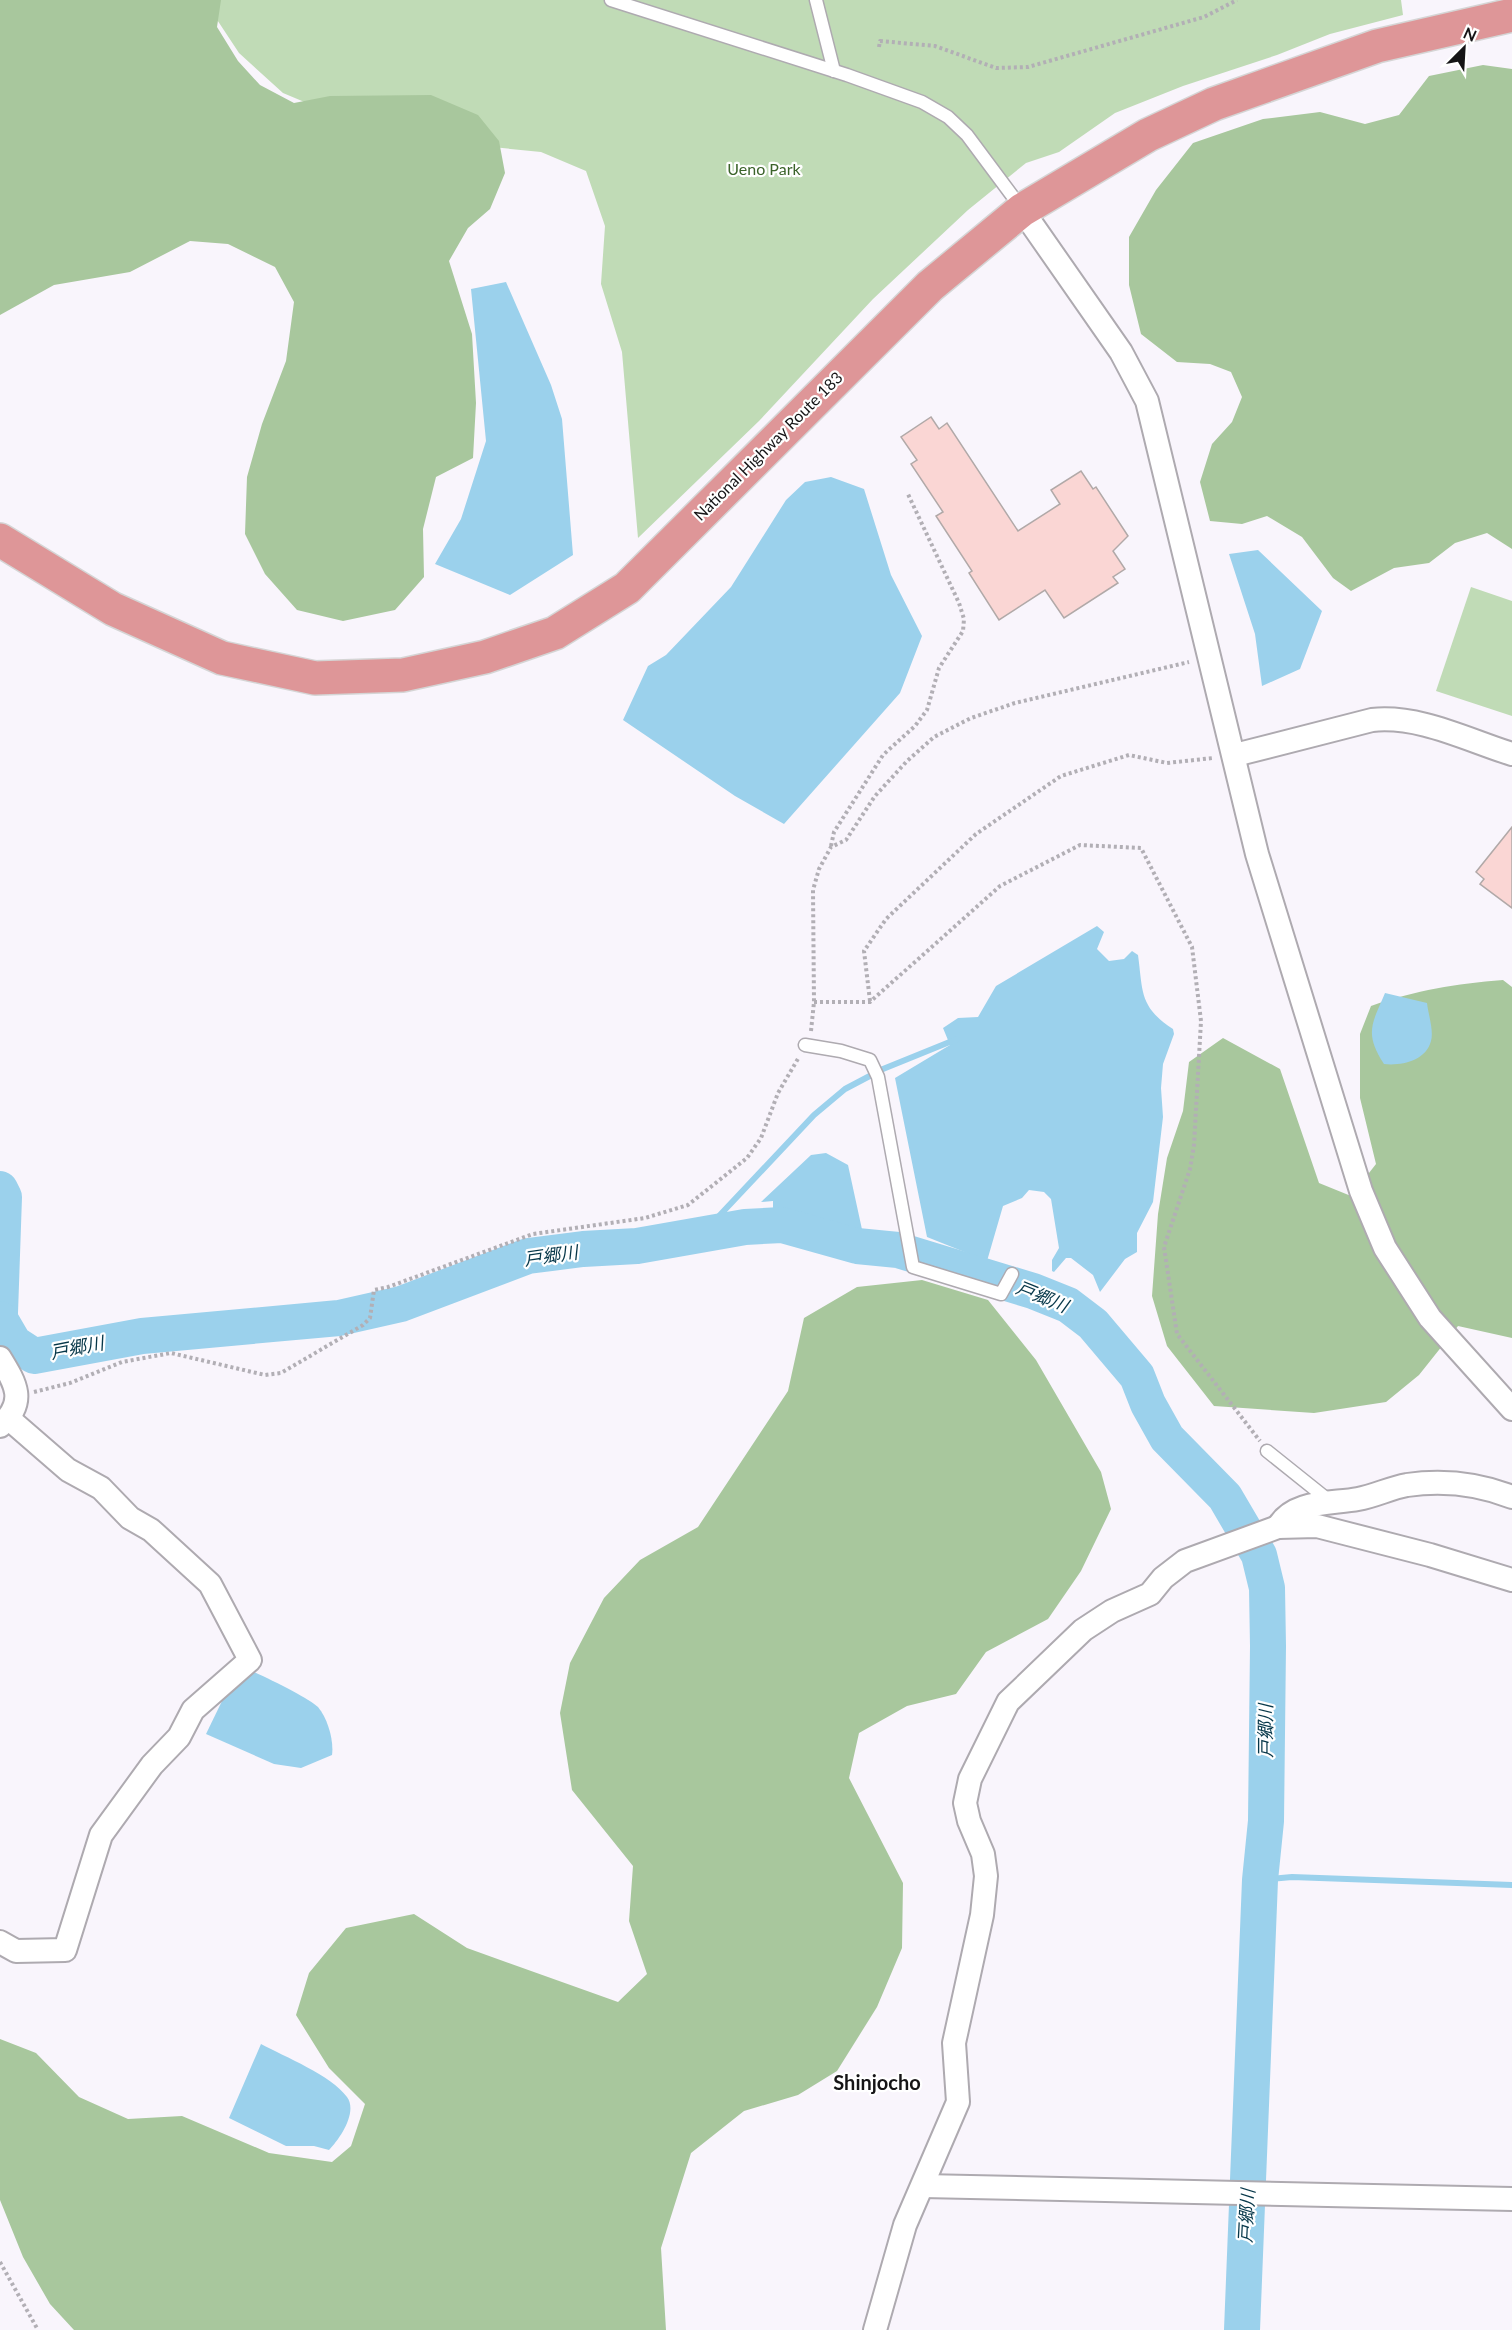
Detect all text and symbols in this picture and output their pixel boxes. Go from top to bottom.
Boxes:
north arrow [1434,18,1494,78]
text: N [1461,23,1480,45]
park label: Ueno Park [727,159,802,178]
street label: National Highway Route 183 [689,367,846,524]
water label: 戸郷川 [523,1240,581,1270]
water label: 戸郷川 [1013,1276,1073,1317]
water label: 戸郷川 [48,1331,107,1363]
water label: 戸郷川 [1254,1702,1276,1758]
district label: Shinjocho [833,2070,921,2094]
water label: 戸郷川 [1234,2186,1259,2243]

